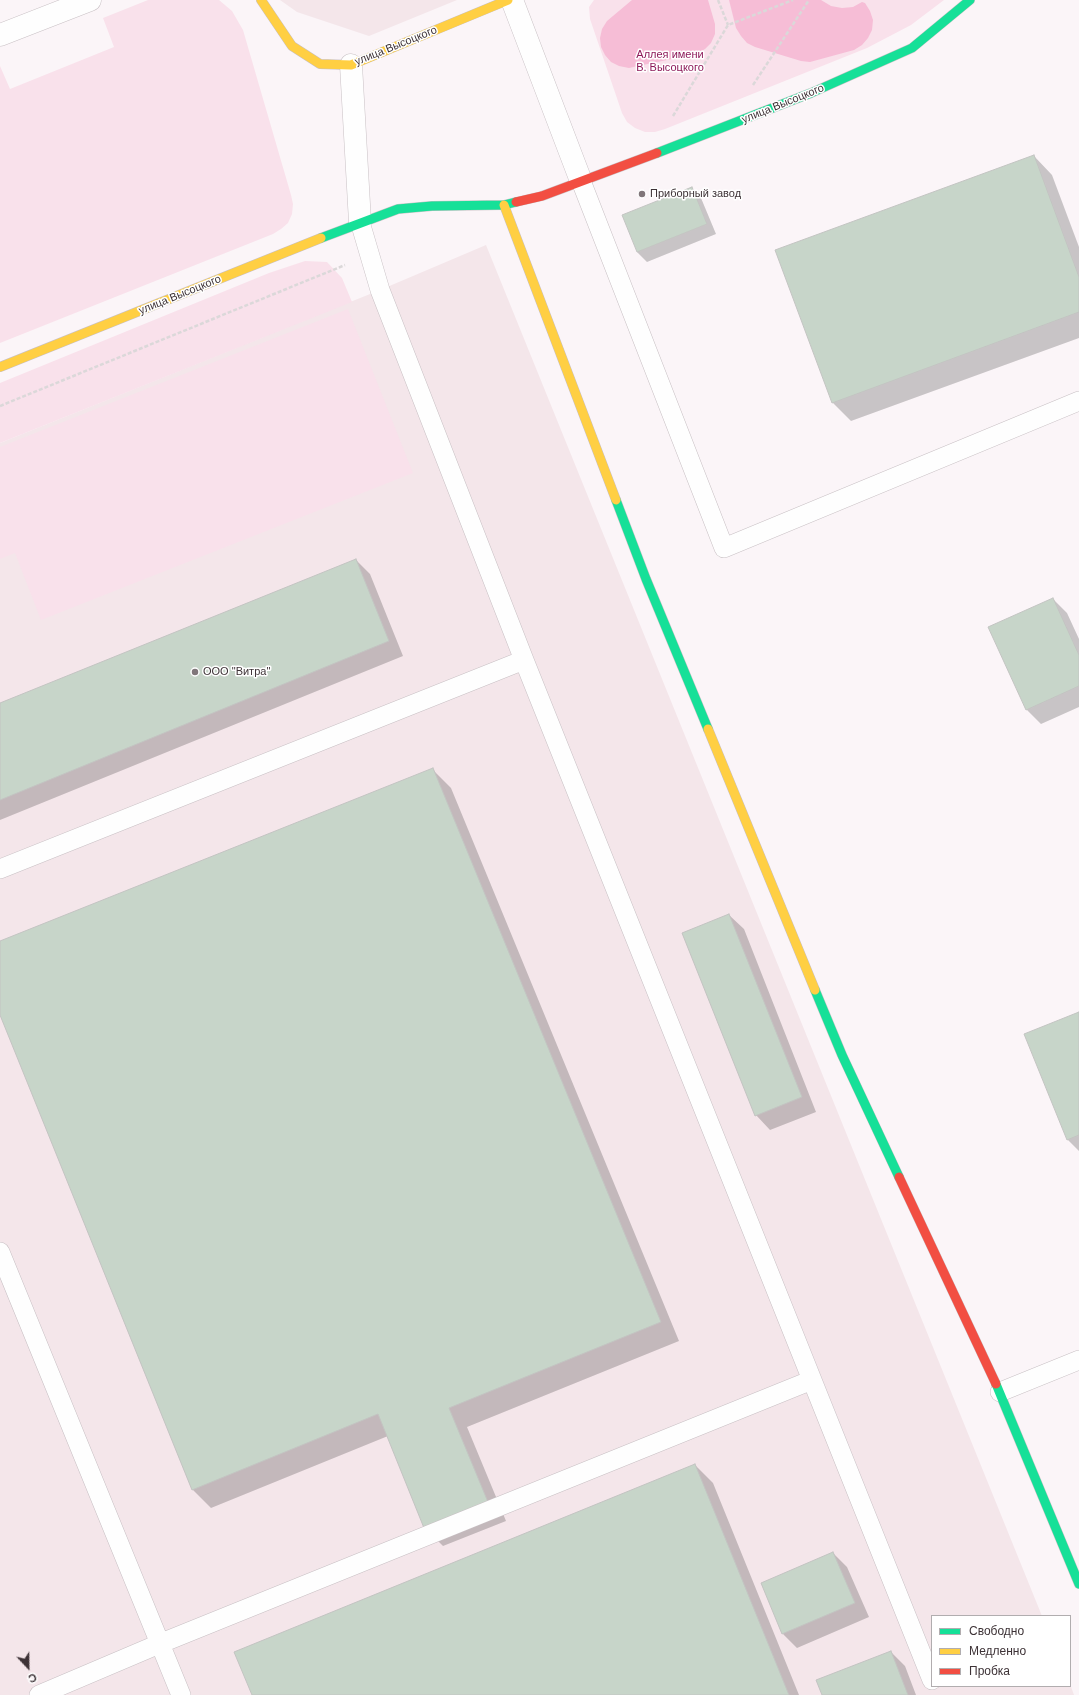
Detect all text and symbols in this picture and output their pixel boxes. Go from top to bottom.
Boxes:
street label: улица Высоцкого [353,23,439,69]
park label: Аллея имени В. Высоцкого [636,48,704,74]
street label: улица Высоцкого [740,81,826,127]
place label: Приборный завод [650,187,741,201]
marker: Приборный завод [637,189,647,199]
street label: улица Высоцкого [137,272,223,318]
place label: ООО "Витра" [203,665,270,679]
marker: ООО "Витра" [190,667,200,677]
legend [931,1615,1071,1687]
text: Свободно [969,1624,1024,1638]
text: Медленно [969,1644,1026,1658]
north arrow [8,1647,48,1687]
text: Пробка [969,1664,1010,1678]
text: С [27,1671,38,1685]

